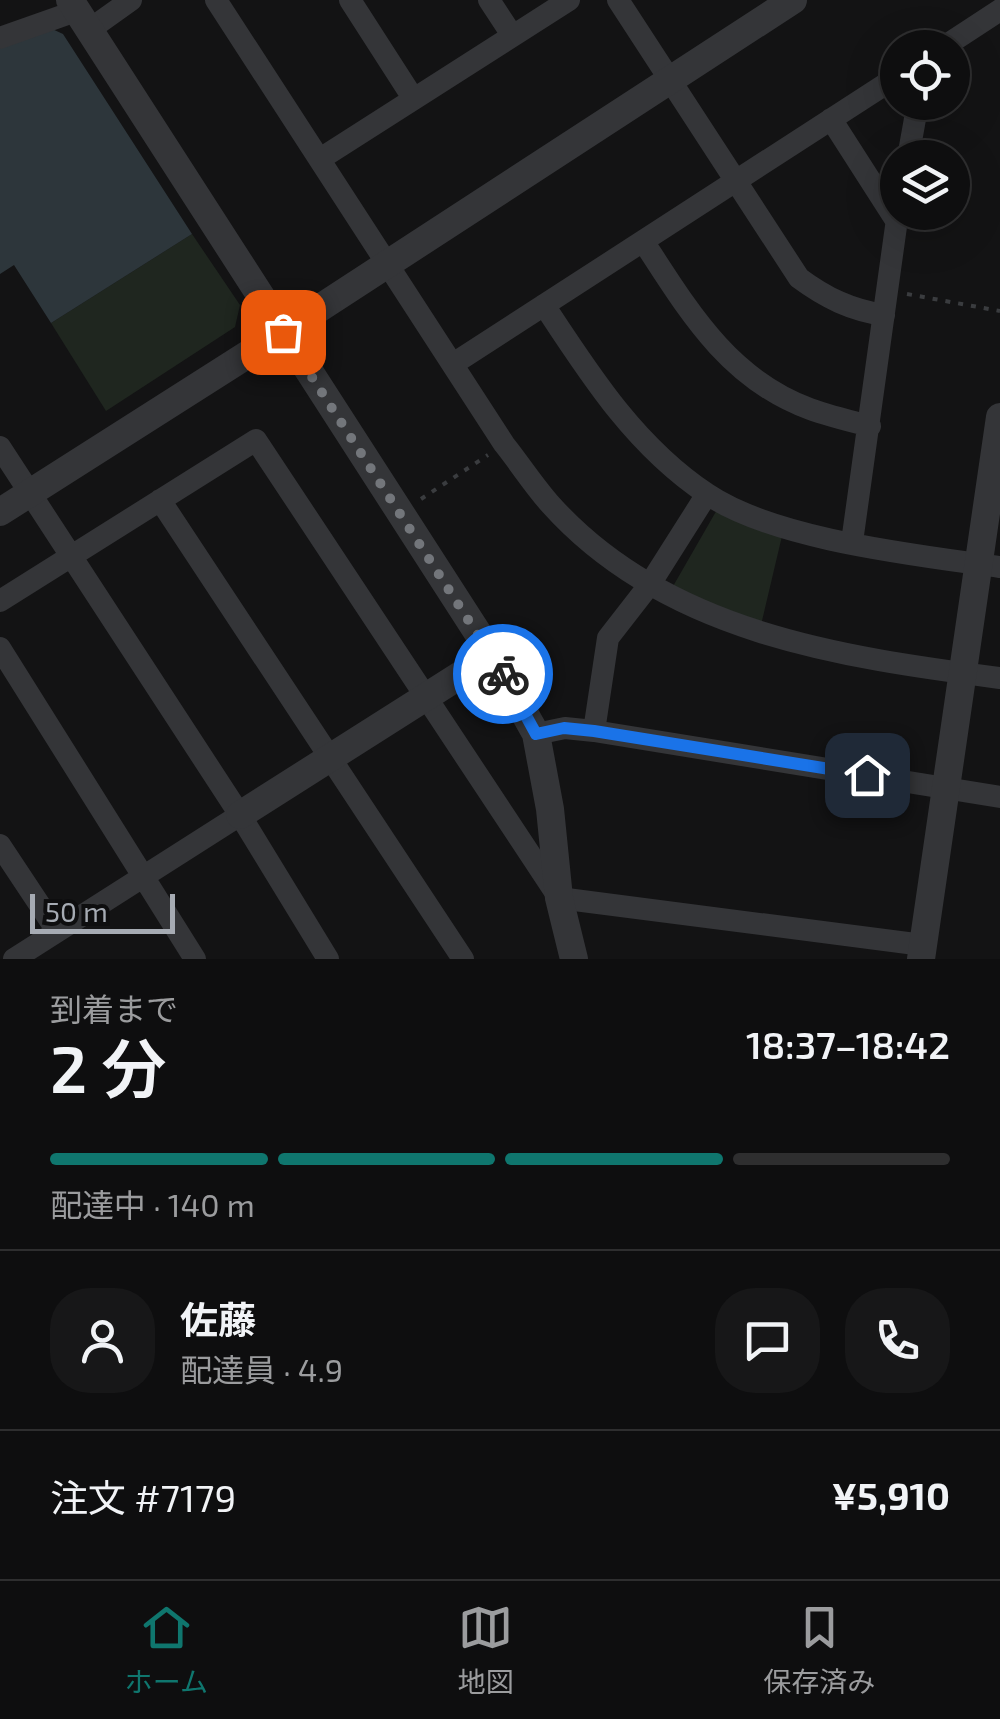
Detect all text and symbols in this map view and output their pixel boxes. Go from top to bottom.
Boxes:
map controls [880,30,970,230]
button: locate [880,30,970,120]
button: layers [880,140,970,230]
pin [241,290,326,375]
icon: bag [256,305,311,360]
courier [453,624,553,724]
icon: bike [476,647,531,702]
pin [825,733,910,818]
icon: home [840,748,895,803]
scale bar [30,889,175,934]
text: 50 m [45,894,108,928]
text: 到着まで [50,989,178,1027]
text: 18:37–18:42 [746,1021,950,1067]
text: 2 分 [50,1028,166,1106]
text: 配達中 · 140 m [50,1185,255,1223]
button: person [50,1288,155,1393]
button: chat [715,1288,820,1393]
button: phone [845,1288,950,1393]
text: 佐藤 [180,1296,256,1342]
text: 配達員 · 4.9 [180,1350,343,1388]
text: ¥5,910 [832,1472,950,1518]
text: 注文 #7179 [50,1474,236,1520]
tab: ホーム [125,1600,208,1700]
tab: 地図 [458,1600,514,1700]
tab: 保存済み [763,1600,875,1700]

